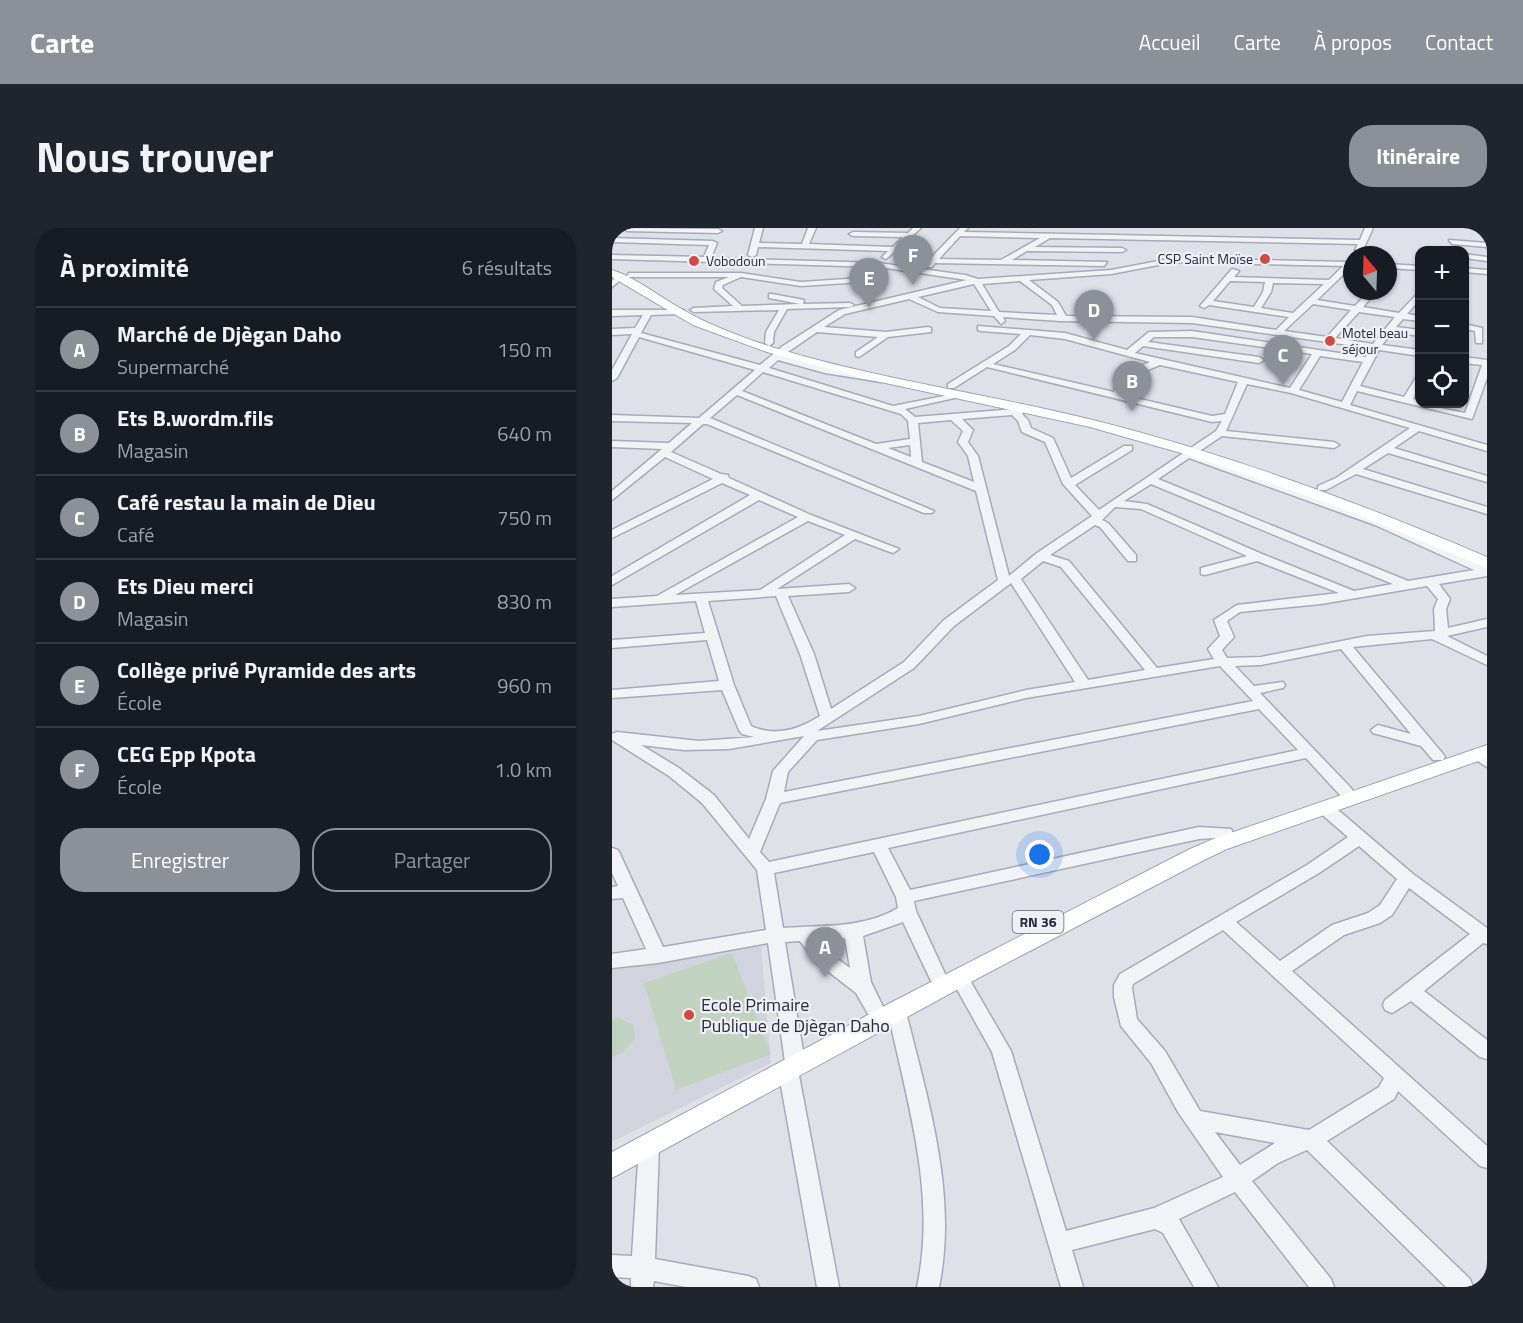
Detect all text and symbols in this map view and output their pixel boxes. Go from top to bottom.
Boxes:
text: Carte [30,21,94,64]
text: Accueil [1139,26,1201,58]
text: Carte [1234,26,1281,58]
text: À propos [1314,26,1392,58]
text: Contact [1425,26,1493,58]
text: Nous trouver [36,124,274,188]
button: Itinéraire [1349,125,1487,187]
pin: F [894,236,932,285]
north arrow [1343,246,1397,300]
map controls [1415,246,1469,408]
button: + [1415,246,1469,300]
text: À proximité [60,248,189,287]
place label: CSP Saint Moïse [1158,248,1253,269]
place label: Vobodoun [706,250,766,271]
text: 6 résultats [462,252,552,283]
marker: CSP Saint Moïse [1258,252,1272,266]
marker: Vobodoun [687,254,701,268]
pin: E [850,259,888,308]
pin: D [1074,291,1114,340]
button: − [1415,300,1469,354]
text: Marché de Djègan Daho [117,317,342,351]
place label: Motel beau séjour [1342,322,1408,359]
text: A [73,334,86,365]
text: 150 m [497,334,552,365]
marker: Motel beau séjour [1323,334,1337,348]
pin: C [1264,336,1302,385]
text: Supermarché [117,351,229,382]
button: locate [1415,354,1469,408]
pin: B [1112,362,1152,411]
text: Ets B.wordm.fils [117,401,274,435]
text: B [73,418,86,449]
text: 640 m [497,418,552,449]
text: Magasin [117,435,189,466]
text: Café restau la main de Dieu [117,485,376,519]
text: C [74,502,85,533]
text: 750 m [497,502,552,533]
text: Café [117,519,154,550]
text: Ets Dieu merci [117,569,254,603]
text: D [73,586,86,617]
text: 830 m [497,586,552,617]
text: Magasin [117,603,189,634]
text: Collège privé Pyramide des arts [117,653,416,687]
text: E [74,670,85,701]
text: 960 m [497,670,552,701]
text: École [117,687,162,718]
text: CEG Epp Kpota [117,737,256,771]
text: F [74,754,85,785]
text: 1.0 km [495,754,552,785]
text: École [117,771,162,802]
button: Enregistrer [60,828,300,892]
button: Partager [312,828,552,892]
your location [1025,840,1054,869]
road number: RN 36 [1012,911,1064,933]
pin: A [806,928,844,977]
place label: Ecole Primaire Publique de Djègan Daho [701,991,890,1039]
marker: Ecole Primaire Publique de Djègan Daho [682,1008,696,1022]

